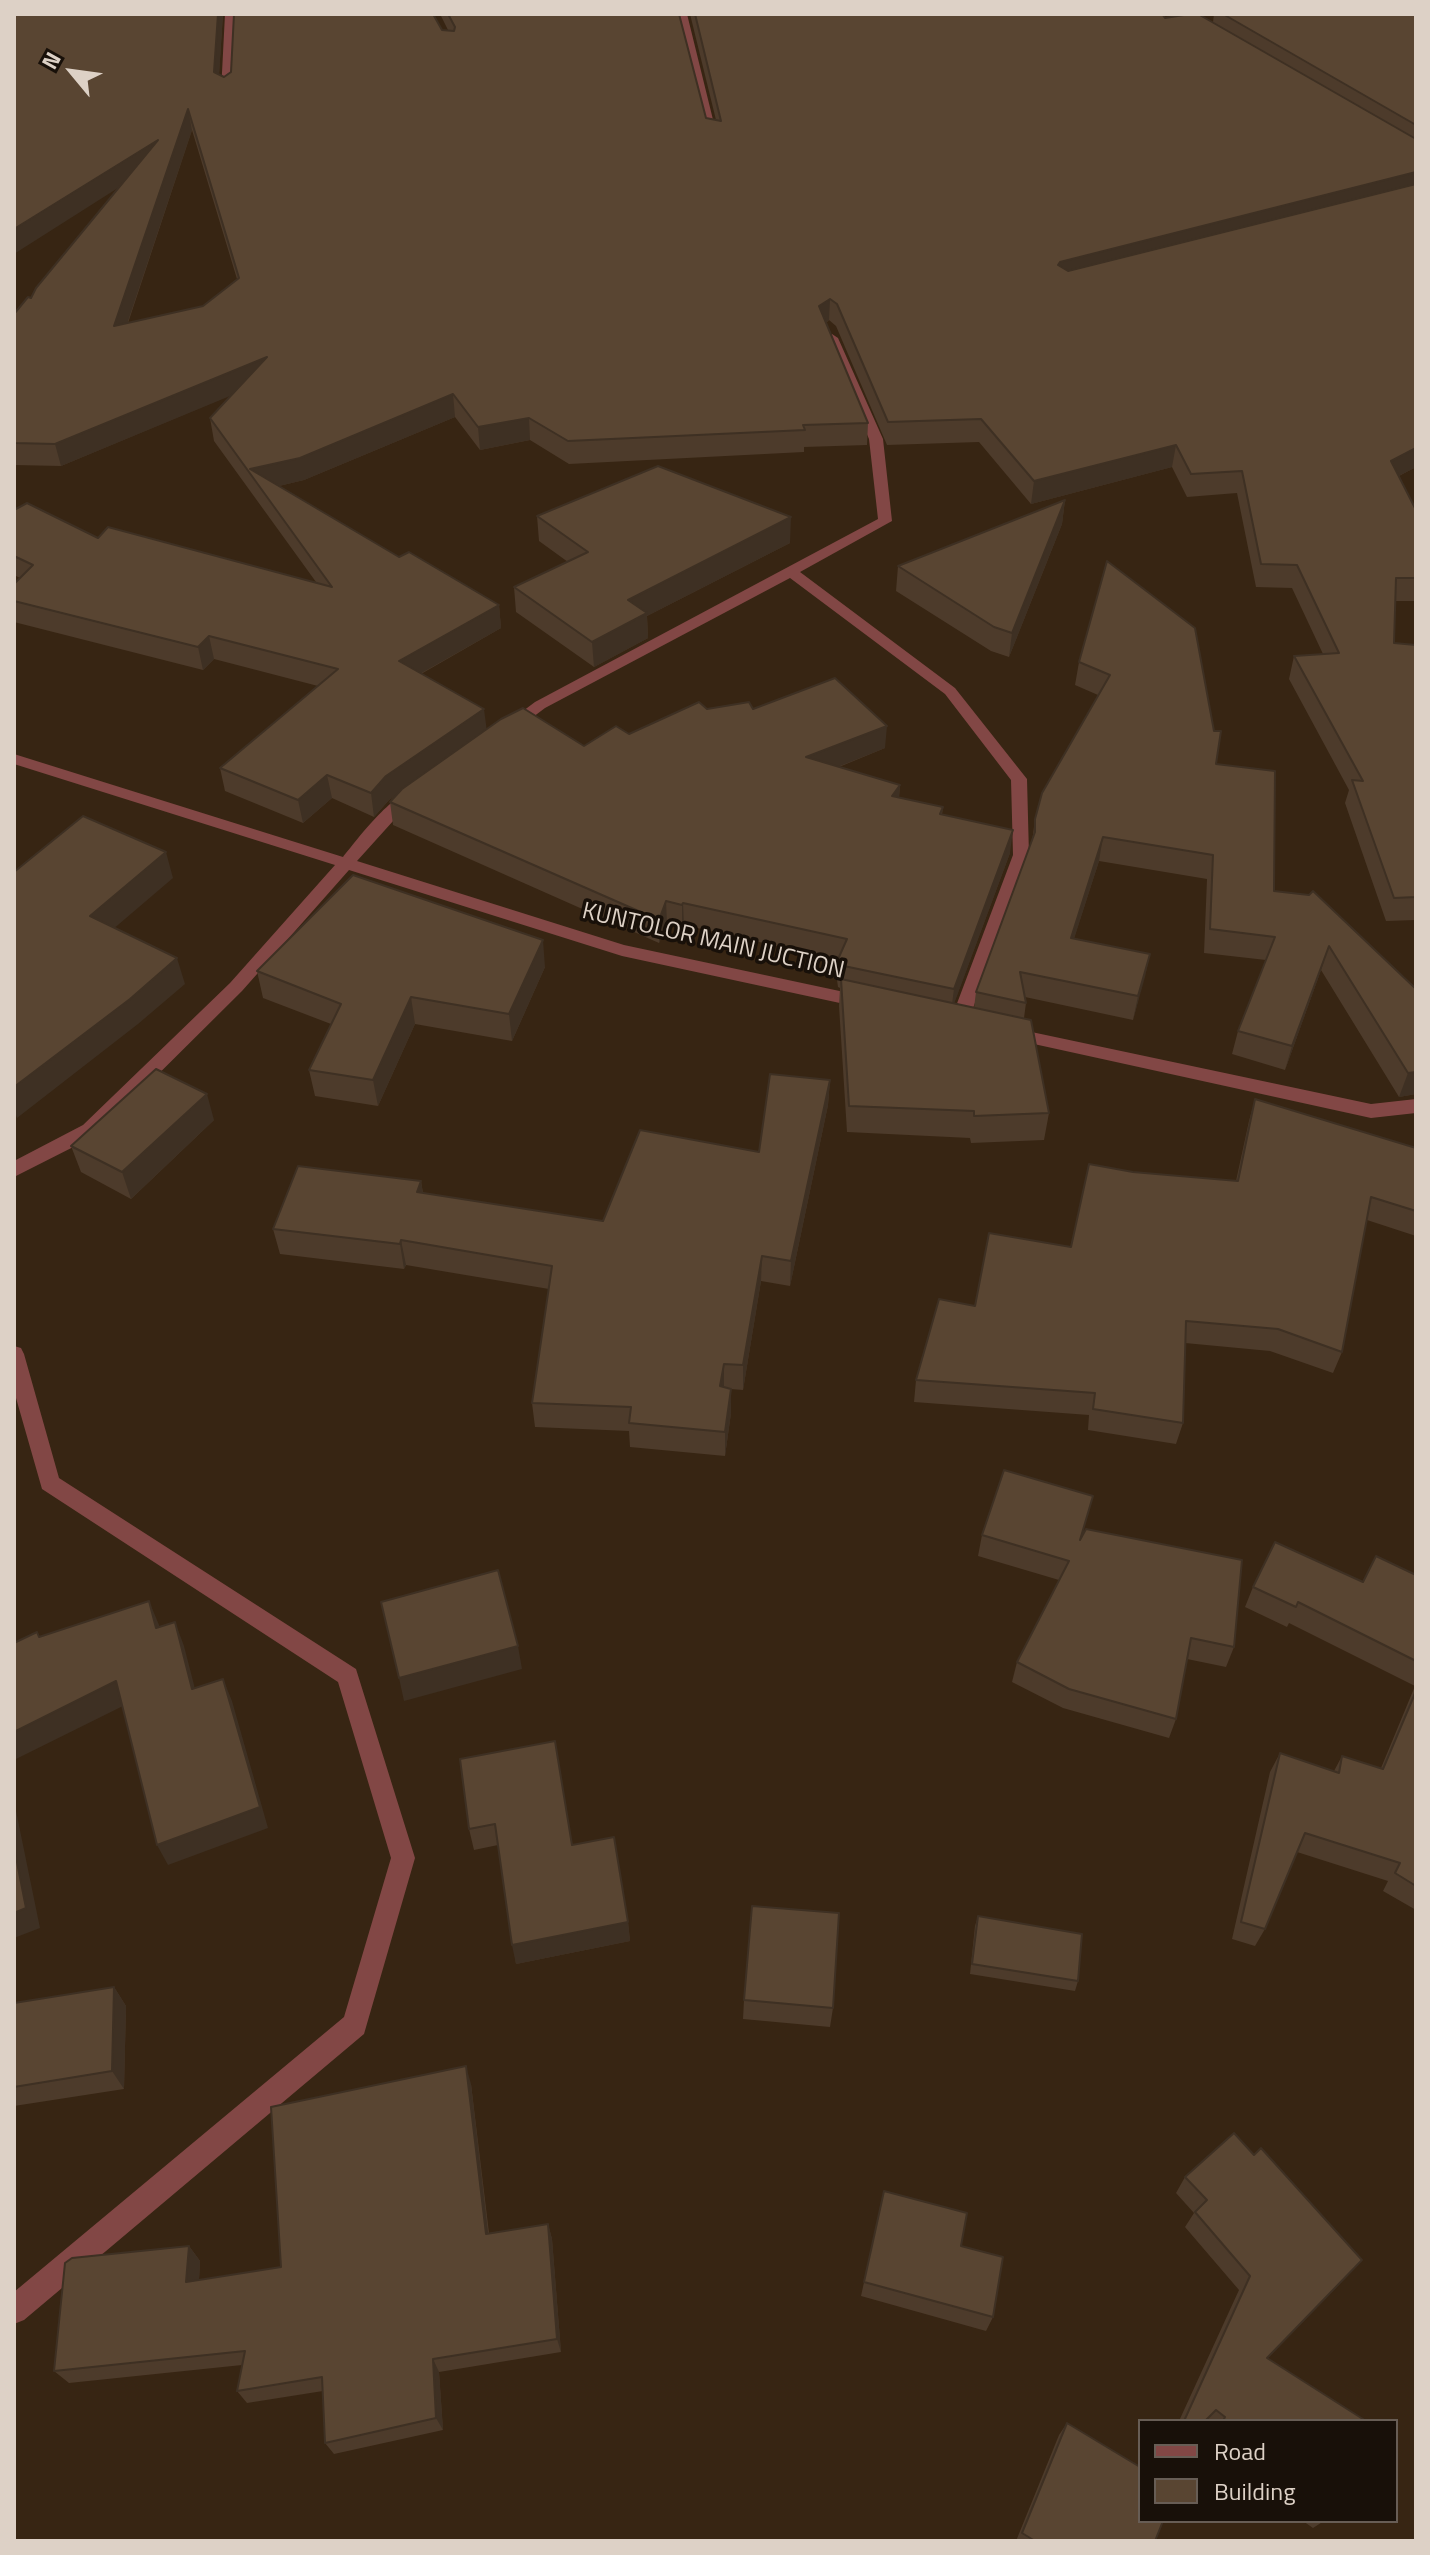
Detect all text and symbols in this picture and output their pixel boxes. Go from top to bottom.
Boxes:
north arrow [32,32,112,112]
text: N [32,45,70,75]
street label: KUNTOLOR MAIN JUCTION [579,898,847,986]
legend [1138,2419,1398,2523]
text: Road [1214,2433,1266,2469]
text: Building [1214,2473,1296,2509]

